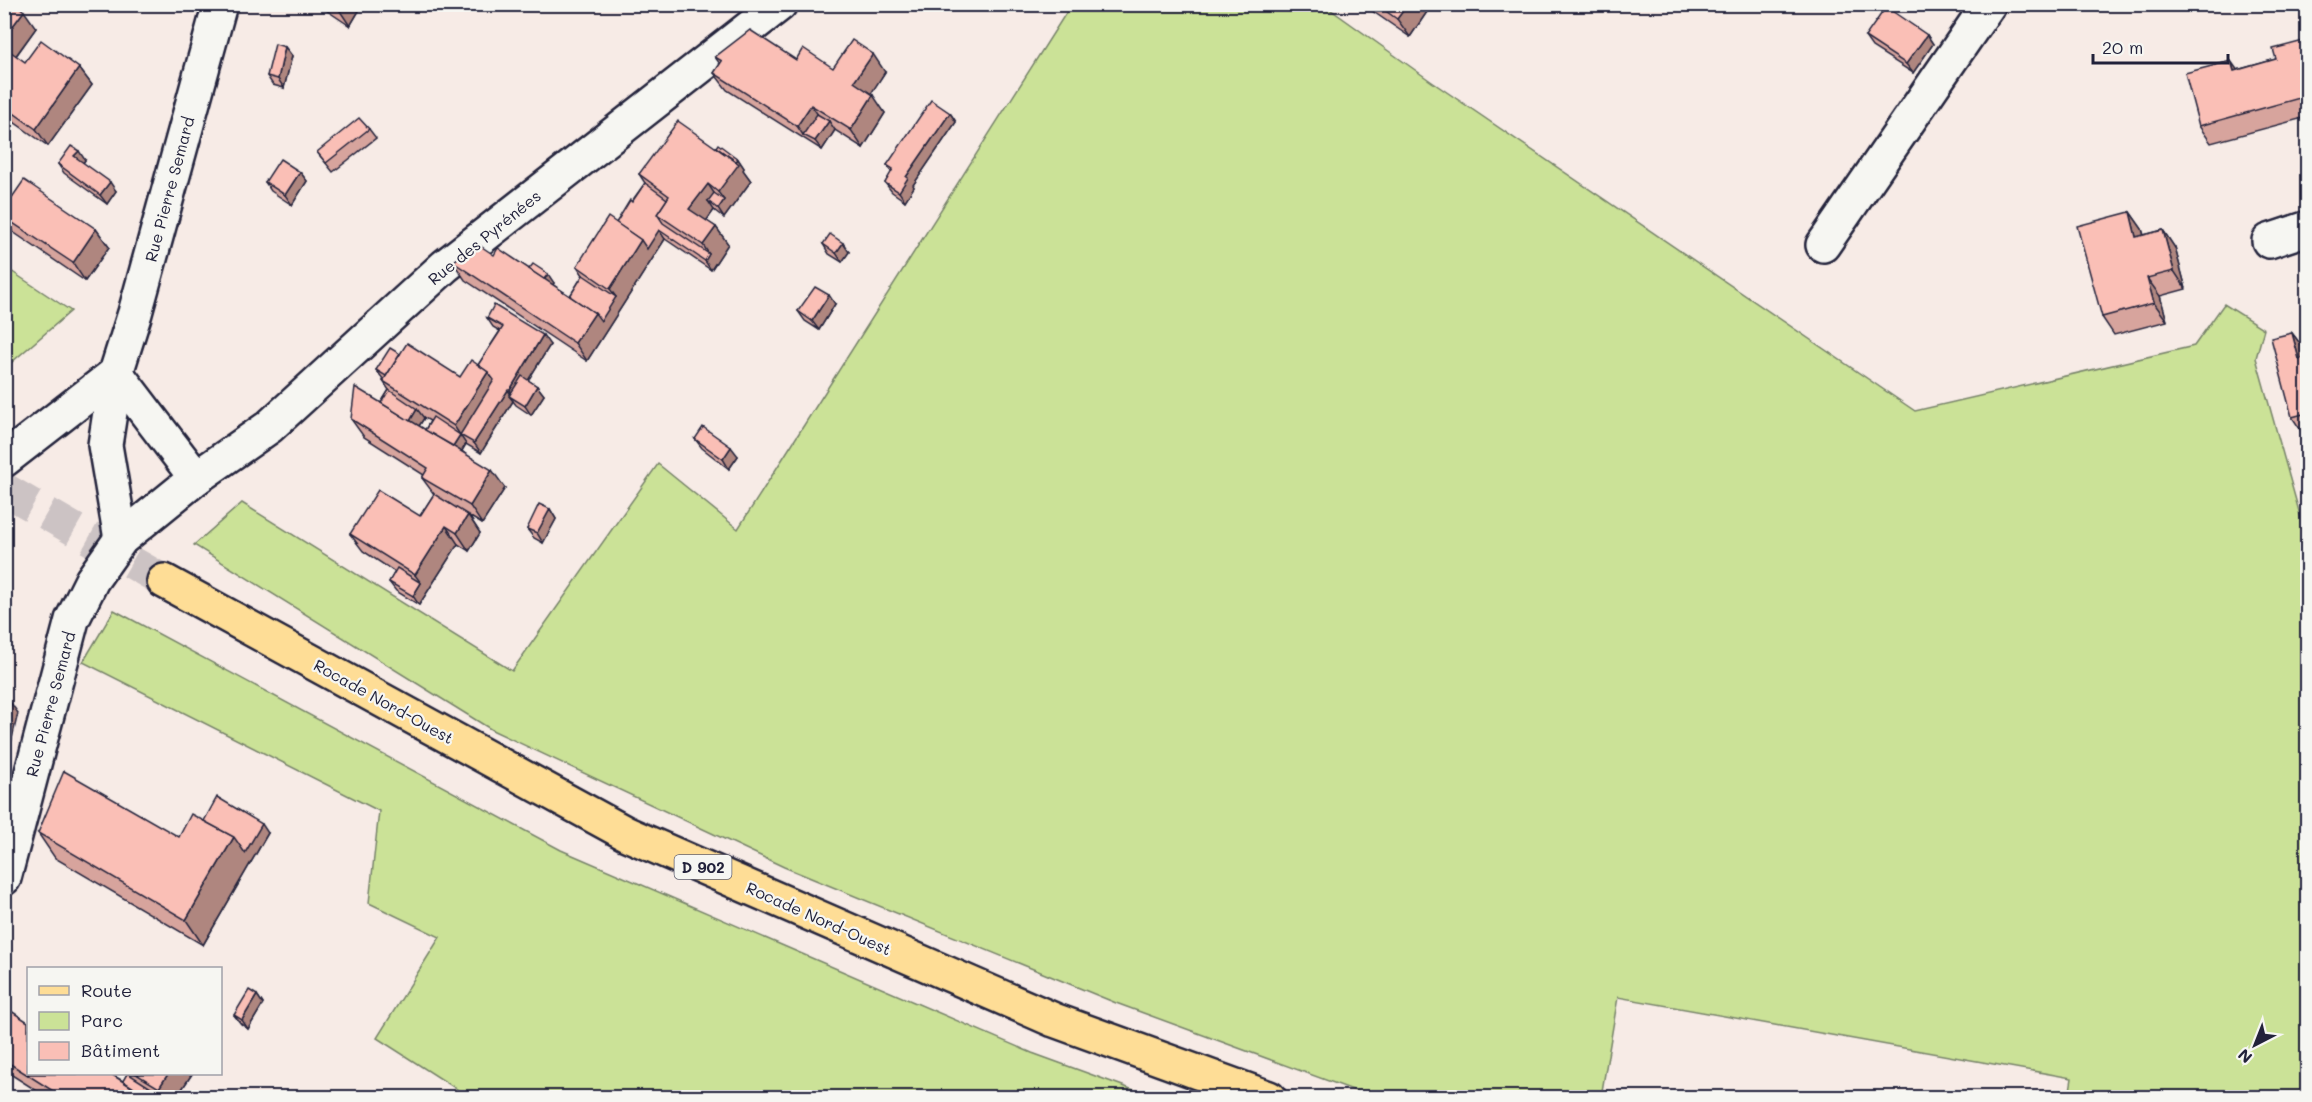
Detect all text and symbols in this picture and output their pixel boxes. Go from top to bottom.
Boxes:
scale bar [2093,27,2228,65]
text: 20 m [2102,35,2143,59]
street label: Rue Pierre Semard [140,114,198,264]
street label: Rue des Pyrénées [423,185,545,289]
street label: Rue Pierre Semard [21,629,79,779]
street label: Rocade Nord-Ouest [310,654,458,748]
road number: D 902 [674,855,732,879]
street label: Rocade Nord-Ouest [743,877,895,959]
legend [27,967,222,1075]
text: Route [81,978,132,1002]
text: Parc [81,1008,123,1032]
north arrow [2225,1015,2285,1075]
text: Bâtiment [81,1038,160,1062]
text: N [2233,1045,2256,1068]

